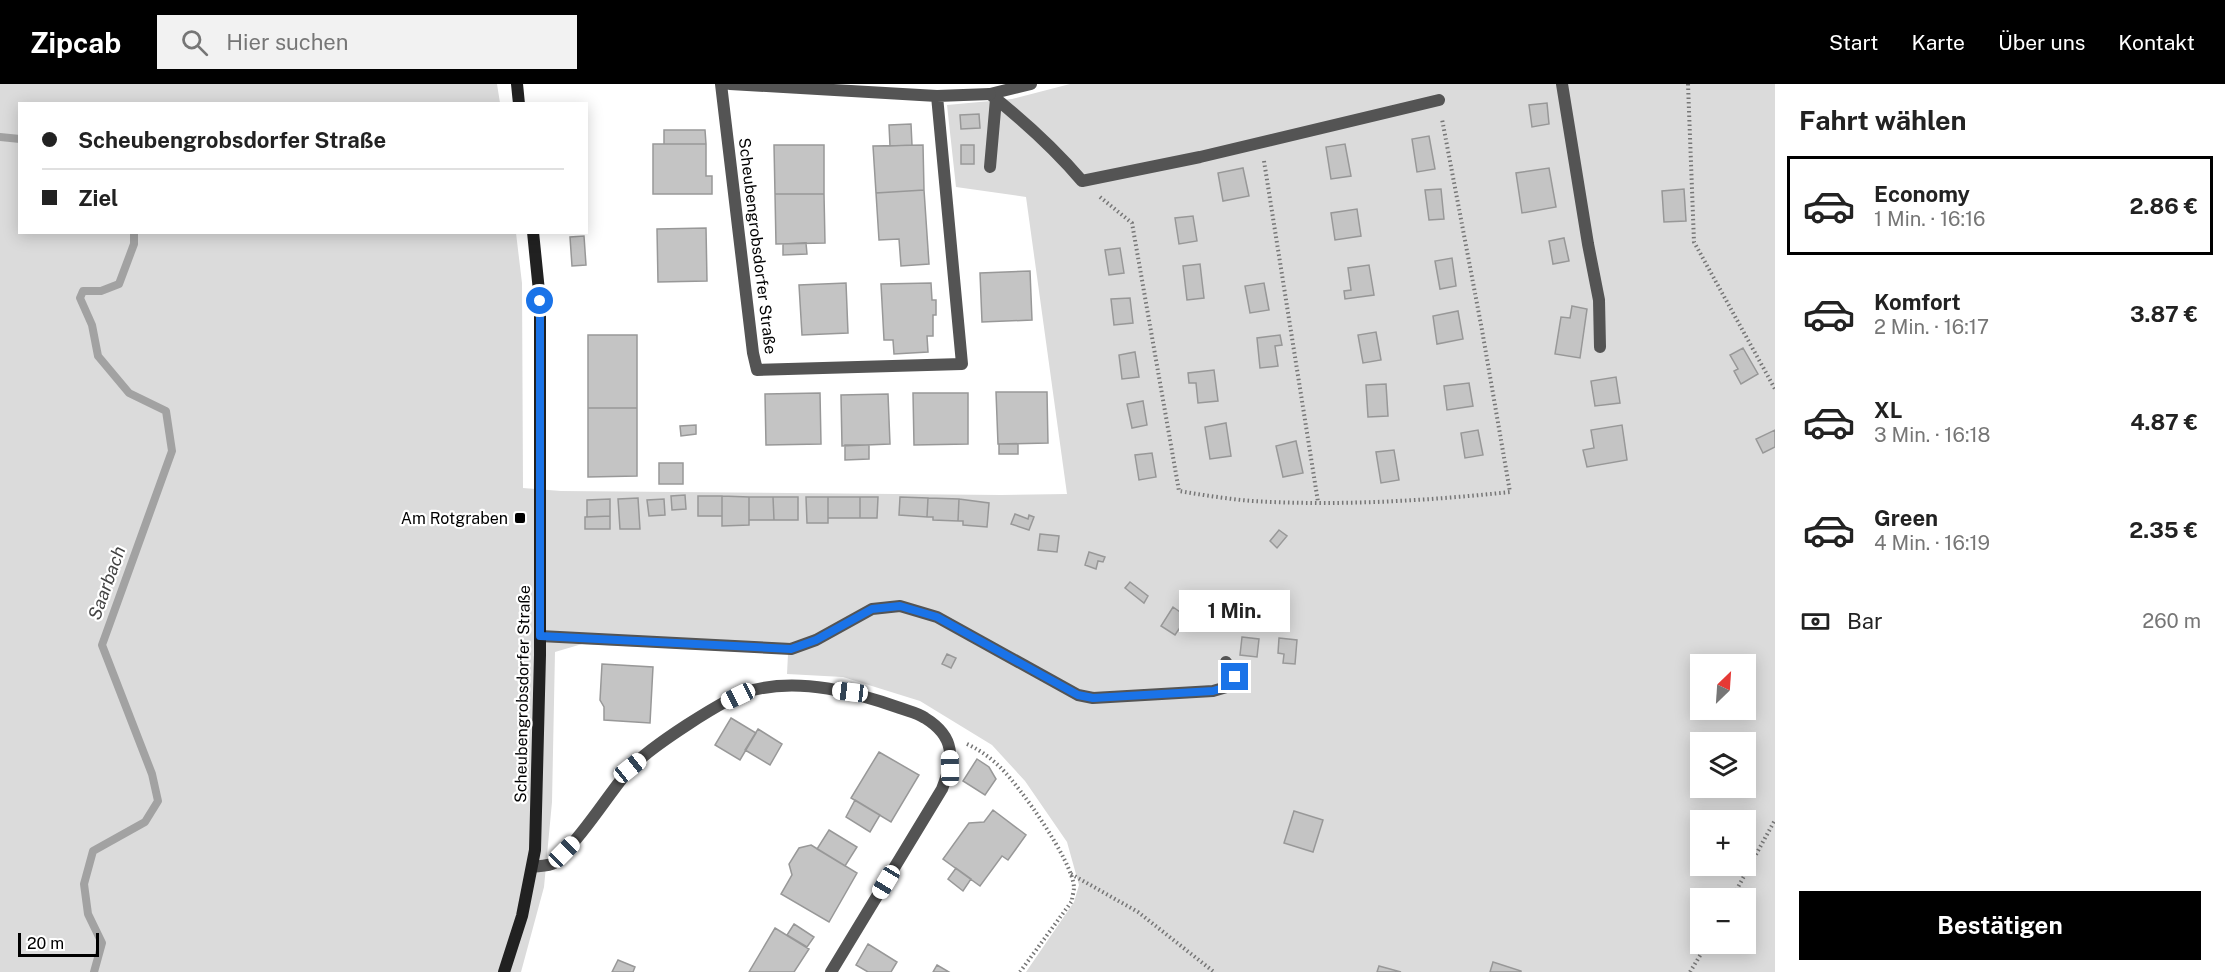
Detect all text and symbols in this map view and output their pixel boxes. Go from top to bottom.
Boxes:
search box [157,15,577,69]
text: Zipcab [30,26,121,59]
icon: search [178,26,211,59]
text: Hier suchen [226,29,348,55]
text: Start [1829,30,1878,55]
text: Karte [1911,30,1965,55]
text: Über uns [1998,30,2085,55]
text: Kontakt [2118,30,2195,55]
text: Fahrt wählen [1799,104,1967,136]
text: Scheubengrobsdorfer Straße [78,127,386,153]
street label: Scheubengrobsdorfer Straße [735,137,780,355]
icon: car [1802,179,1856,233]
text: Economy [1874,181,1970,207]
text: Ziel [78,185,118,211]
text: 2.86 € [2130,193,2198,219]
text: 1 Min. · 16:16 [1874,207,1986,231]
route start [526,287,553,314]
icon: car [1802,287,1856,341]
text: Komfort [1874,289,1961,315]
text: 3.87 € [2130,301,2198,327]
text: 2 Min. · 16:17 [1874,315,1989,339]
icon: car [1802,395,1856,449]
text: XL [1874,397,1902,423]
text: 4.87 € [2130,409,2198,435]
text: 3 Min. · 16:18 [1874,423,1991,447]
icon: car [1802,503,1856,557]
text: Green [1874,505,1938,531]
place label: Am Rotgraben [401,509,508,528]
marker: Am Rotgraben [513,511,527,525]
text: 2.35 € [2129,517,2198,543]
text: 4 Min. · 16:19 [1874,531,1990,555]
water label: Saarbach [83,543,130,623]
street label: Scheubengrobsdorfer Straße [511,585,534,803]
callout: 1 Min. [1180,590,1290,632]
text: 1 Min. [1207,599,1262,623]
icon: cash [1799,605,1832,638]
text: Bar [1847,608,1883,634]
text: 260 m [2142,609,2201,633]
north arrow [1690,654,1756,720]
map controls [1690,654,1756,954]
route end [1221,663,1248,690]
car [718,680,758,712]
car [831,681,869,703]
button: layers [1690,732,1756,798]
car [610,750,650,786]
car [941,750,959,786]
button: + [1690,810,1756,876]
car [545,833,583,871]
car [869,862,903,902]
button: − [1690,888,1756,954]
button: Bestätigen [1799,891,2201,960]
scale bar [18,930,99,958]
text: 20 m [27,934,64,953]

